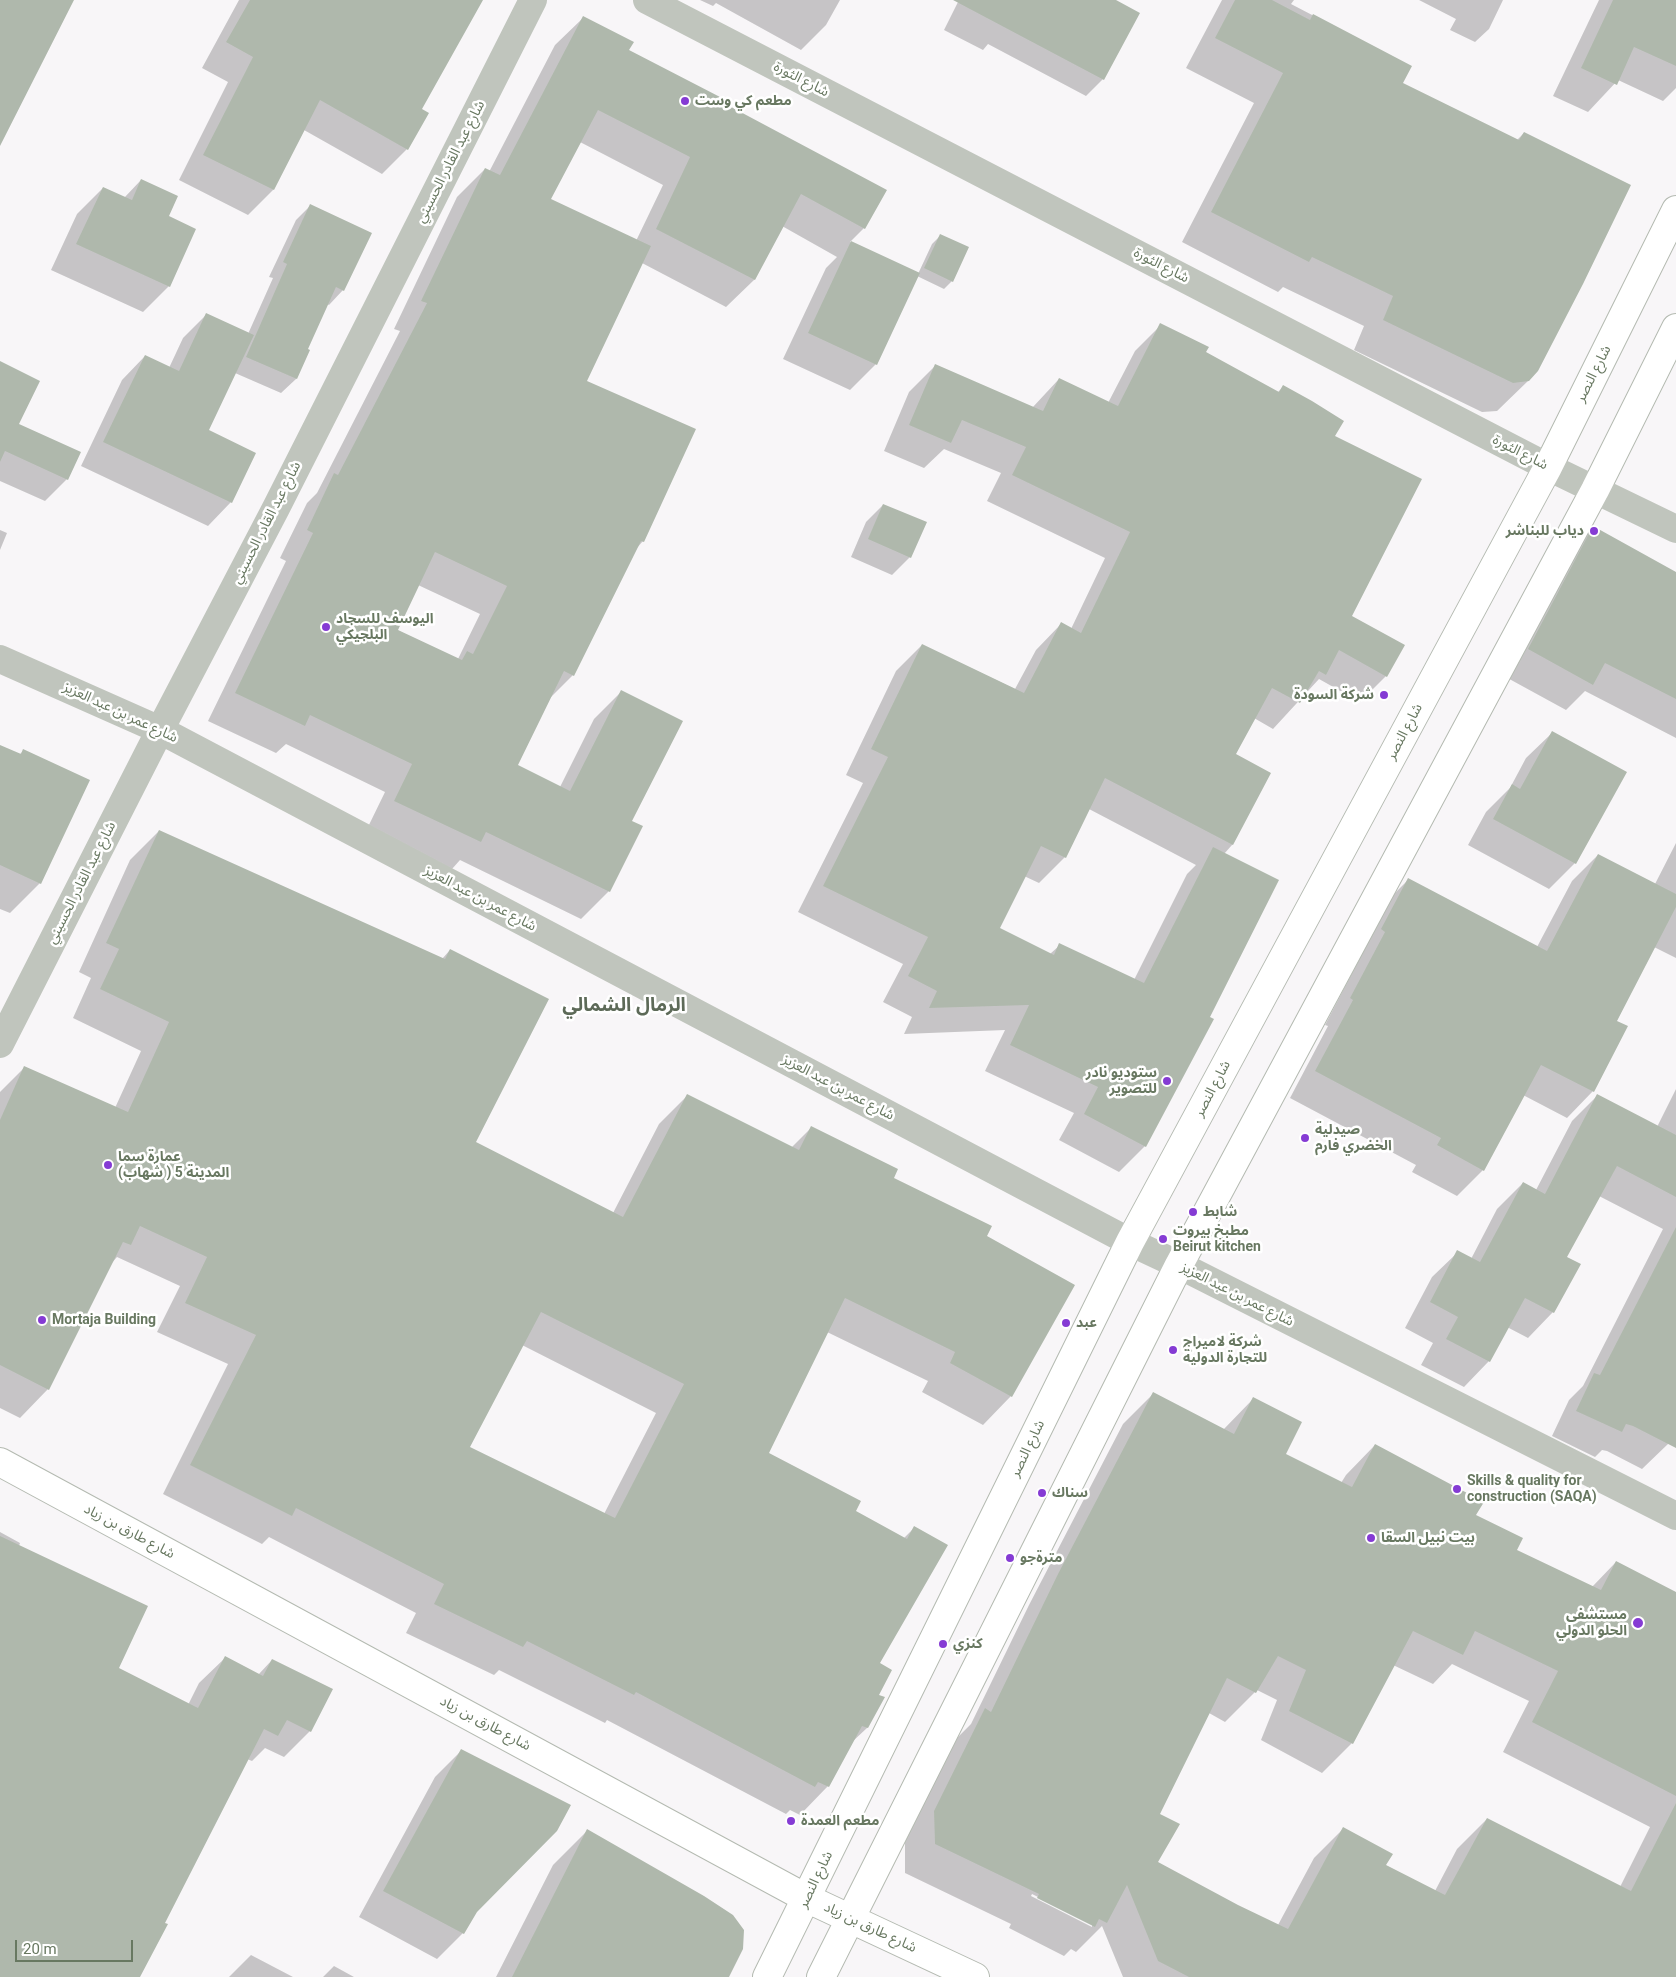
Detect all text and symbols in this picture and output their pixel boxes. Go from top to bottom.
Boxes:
street label: شارع الثورة [771,59,831,101]
place label: مطعم كي وست [695,93,792,109]
marker: مطعم كي وست [679,95,691,107]
street label: شارع عبد القادر الحسيني [413,98,489,226]
street label: شارع الثورة [1131,245,1191,287]
street label: شارع النصر [1573,343,1615,405]
street label: شارع الثورة [1490,432,1550,474]
street label: شارع عبد القادر الحسيني [229,459,305,587]
place label: دياب للبناشر [1506,523,1584,539]
marker: دياب للبناشر [1588,525,1600,537]
place label: اليوسف للسجاد البلجيكي [336,611,434,644]
marker: اليوسف للسجاد البلجيكي [320,621,332,633]
street label: شارع عمر بن عبد العزيز [60,679,180,747]
place label: شركة السودة [1294,687,1374,703]
marker: شركة السودة [1378,689,1390,701]
street label: شارع النصر [1383,701,1427,763]
street label: شارع عبد القادر الحسيني [44,819,120,947]
street label: شارع عمر بن عبد العزيز [421,862,539,936]
district label: الرمال الشمالي [562,995,686,1017]
street label: شارع عمر بن عبد العزيز [779,1051,897,1125]
street label: شارع النصر [1191,1058,1235,1120]
place label: ستوديو نادر للتصوير [1086,1065,1157,1098]
marker: ستوديو نادر للتصوير [1161,1075,1173,1087]
place label: صيدلية الخضري فارم [1315,1122,1392,1154]
marker: صيدلية الخضري فارم [1299,1132,1311,1144]
place label: عمارة سما المدينة 5 ( شهاب) [118,1149,229,1182]
marker: عمارة سما المدينة 5 ( شهاب) [102,1159,114,1171]
place label: شابط [1203,1204,1237,1220]
marker: شابط [1187,1206,1199,1218]
place label: مطبخ بيروت Beirut kitchen [1173,1223,1261,1256]
marker: مطبخ بيروت Beirut kitchen [1157,1233,1169,1245]
street label: شارع عمر بن عبد العزيز [1178,1259,1296,1331]
place label: Mortaja Building [52,1312,156,1328]
marker: Mortaja Building [36,1314,48,1326]
place label: عبد [1076,1315,1097,1331]
marker: عبد [1060,1317,1072,1329]
place label: شركة لاميراج للتجارة الدولية [1183,1334,1267,1366]
marker: شركة لاميراج للتجارة الدولية [1167,1344,1179,1356]
street label: شارع النصر [1007,1418,1049,1480]
place label: Skills & quality for construction (SAQA) [1467,1473,1597,1505]
marker: Skills & quality for construction (SAQA) [1451,1483,1463,1495]
place label: سناك [1052,1485,1088,1501]
marker: سناك [1036,1487,1048,1499]
street label: شارع طارق بن زياد [81,1501,177,1563]
place label: بيت نبيل السقا [1381,1530,1475,1546]
marker: بيت نبيل السقا [1365,1532,1377,1544]
place label: مترةجو [1020,1550,1062,1566]
marker: مترةجو [1004,1552,1016,1564]
place label: مستشفى الحلو الدولي [1556,1607,1627,1640]
marker: مستشفى الحلو الدولي [1631,1616,1645,1630]
place label: كنزي [953,1636,983,1652]
marker: كنزي [937,1638,949,1650]
street label: شارع طارق بن زياد [437,1693,533,1755]
place label: مطعم العمدة [801,1813,879,1829]
marker: مطعم العمدة [785,1815,797,1827]
street label: شارع النصر [795,1849,837,1911]
street label: شارع طارق بن زياد [821,1899,919,1957]
scale bar [18,1930,135,1962]
text: 20 m [23,1940,57,1958]

